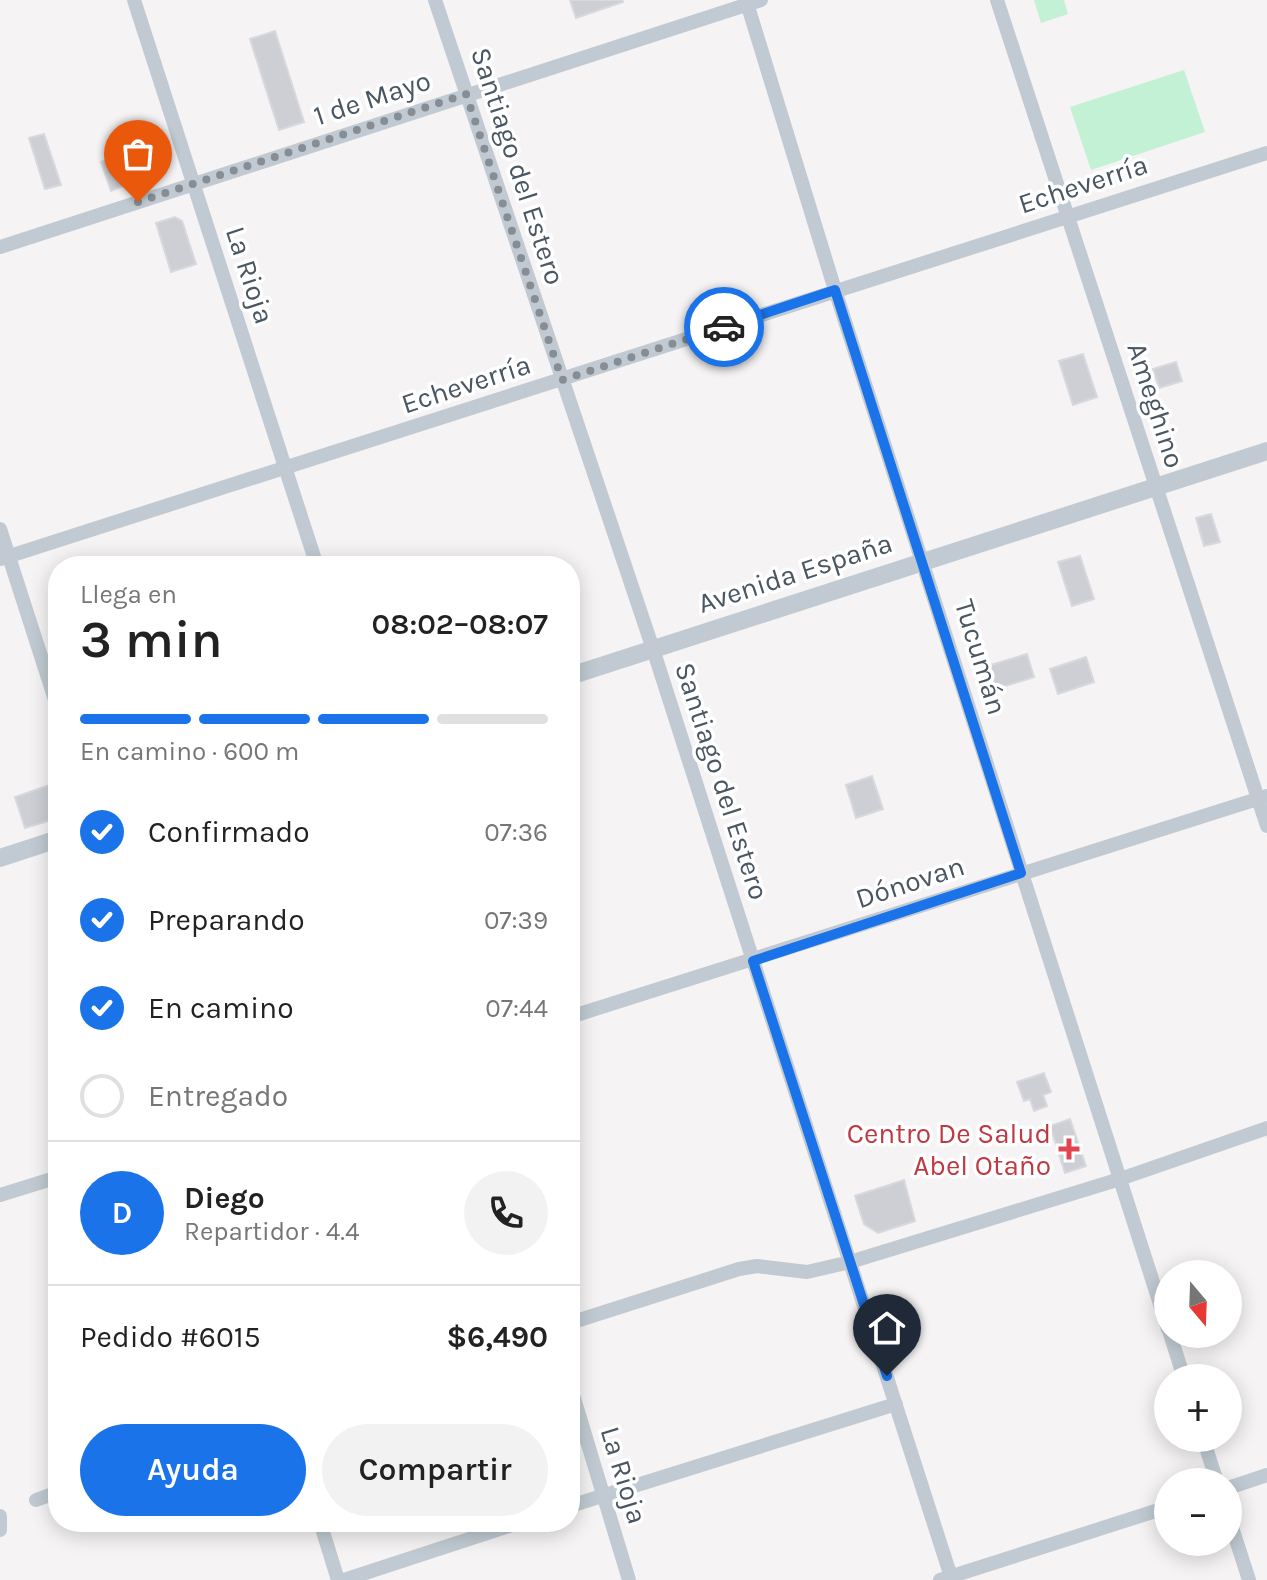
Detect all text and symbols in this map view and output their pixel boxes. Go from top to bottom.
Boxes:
street label: Santiago del Estero [464,43,572,289]
street label: 1 de Mayo [309,64,435,132]
pin [104,120,172,202]
icon: bag [116,132,160,176]
street label: Echeverría [1014,148,1152,220]
street label: La Rioja [219,222,281,328]
courier [684,287,764,367]
icon: car [702,305,746,349]
street label: Ameghino [1120,338,1192,472]
street label: Echeverría [397,348,535,420]
street label: Avenida España [694,526,896,620]
text: Llega en [80,579,177,610]
street label: Tucumán [948,595,1014,719]
text: 08:02–08:07 [372,606,548,642]
text: 3 min [80,609,223,670]
street label: Santiago del Estero [668,658,776,904]
text: En camino · 600 m [80,736,299,767]
icon: check [80,810,124,854]
text: Confirmado [148,814,310,850]
text: 07:36 [484,817,548,848]
street label: Dónovan [851,849,969,915]
icon: check [80,898,124,942]
text: Preparando [148,902,305,938]
text: 07:39 [484,905,548,936]
icon: check [80,986,124,1030]
text: En camino [148,990,294,1026]
text: 07:44 [485,993,548,1024]
text: Entregado [148,1078,288,1114]
place label: Centro De Salud Abel Otaño [847,1117,1051,1182]
marker: Centro De Salud Abel Otaño [1058,1138,1080,1160]
button: phone [464,1171,548,1255]
text: Diego [184,1180,265,1216]
text: D [112,1195,132,1231]
text: Repartidor · 4.4 [184,1216,359,1247]
north arrow [1154,1260,1242,1348]
map controls [1154,1260,1242,1556]
pin [853,1294,921,1376]
icon: home [865,1306,909,1350]
text: Pedido #6015 [80,1319,261,1355]
text: $6,490 [446,1319,548,1355]
button: + [1154,1364,1242,1452]
street label: La Rioja [594,1422,654,1528]
button: Ayuda [80,1424,306,1516]
button: Compartir [322,1424,548,1516]
button: − [1154,1468,1242,1556]

